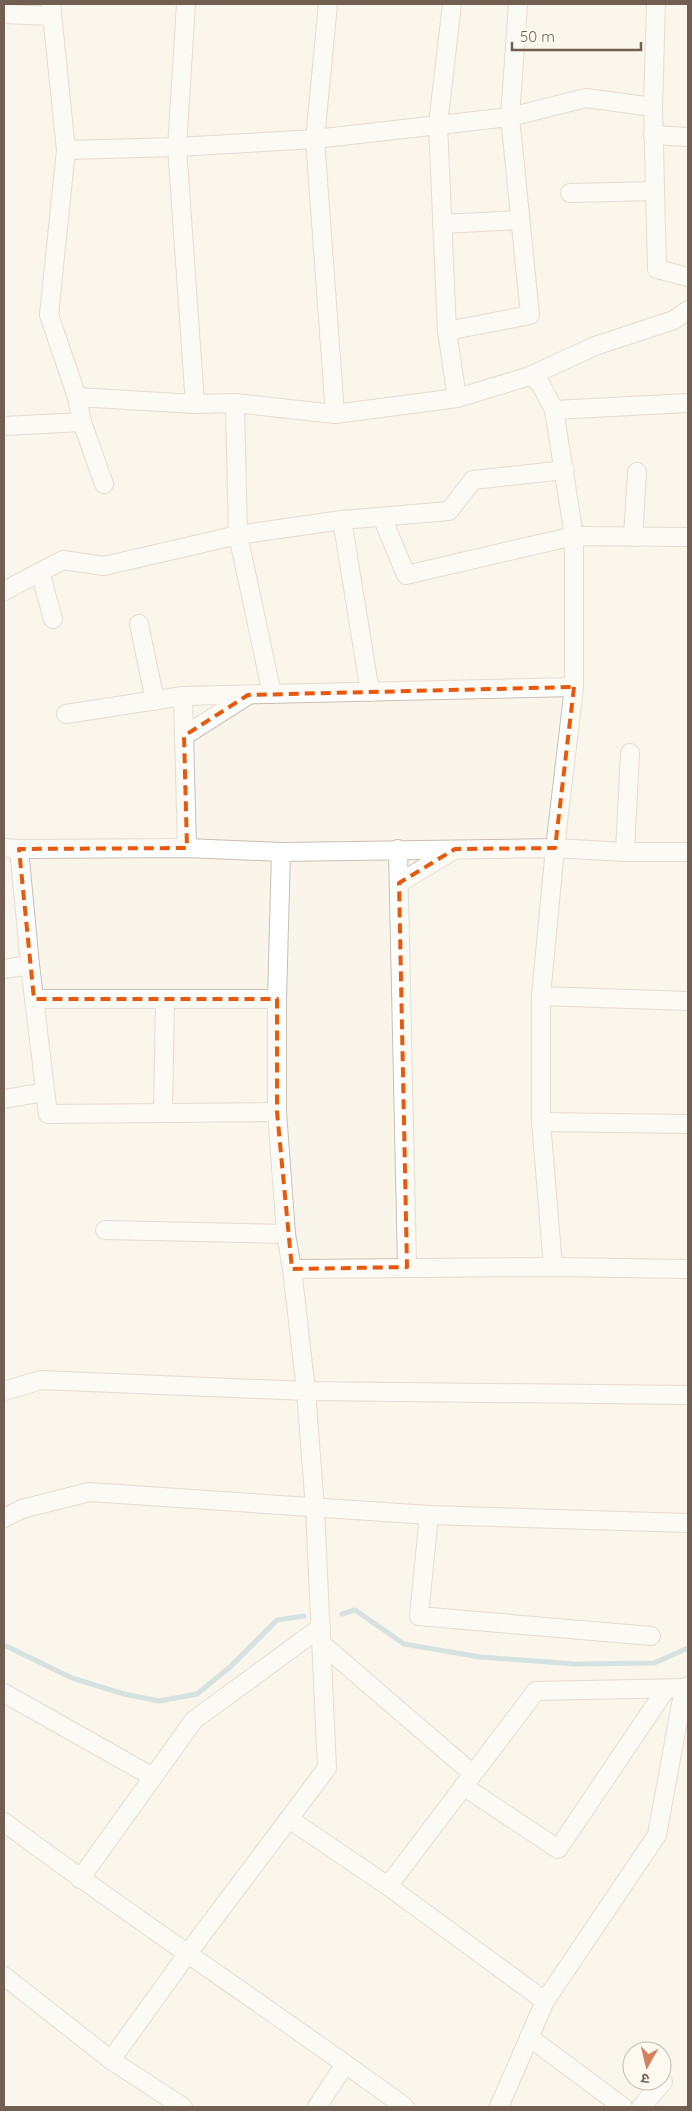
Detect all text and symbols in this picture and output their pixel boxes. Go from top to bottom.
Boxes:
scale bar [512,20,641,52]
text: 50 m [520,27,555,46]
north arrow [622,2041,672,2091]
text: उ [639,2069,651,2088]

